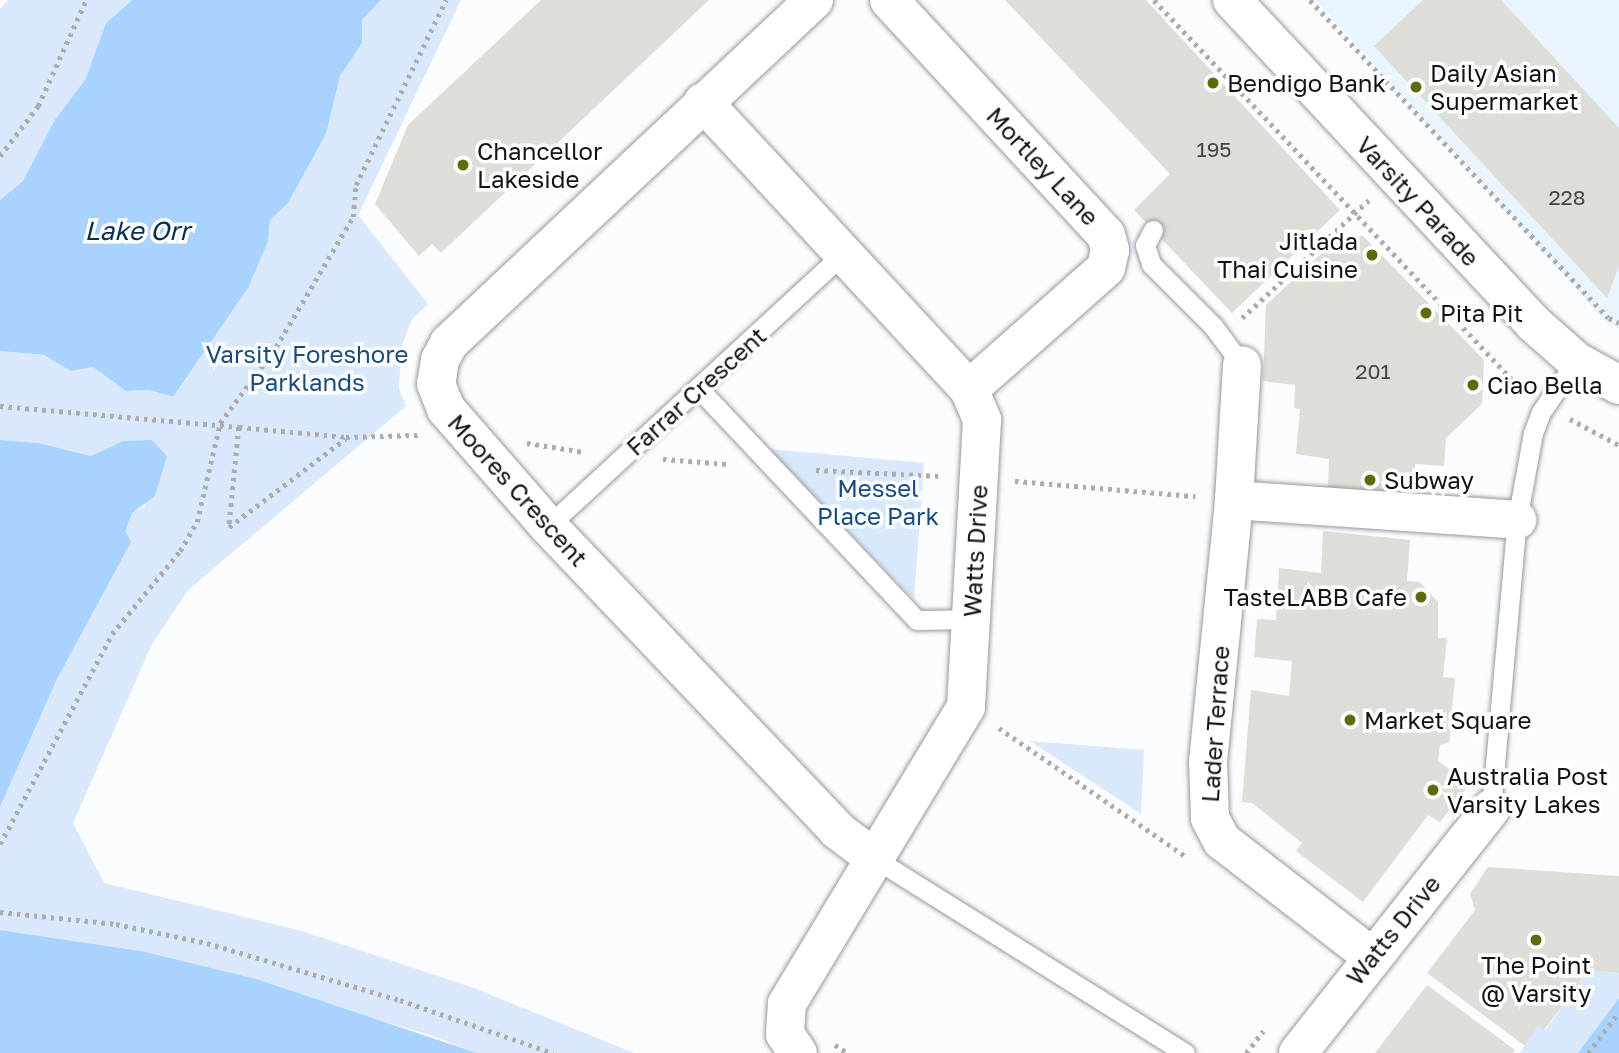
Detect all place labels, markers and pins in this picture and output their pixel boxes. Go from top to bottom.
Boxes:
place label: Daily Asian Supermarket [1430,59,1579,115]
place label: Bendigo Bank [1227,69,1386,97]
marker: Bendigo Bank [1205,75,1221,91]
marker: Daily Asian Supermarket [1408,79,1424,95]
place label: Chancellor Lakeside [477,137,602,193]
marker: Chancellor Lakeside [455,157,471,173]
place label: Jitlada Thai Cuisine [1217,227,1358,283]
marker: Jitlada Thai Cuisine [1364,247,1380,263]
place label: Pita Pit [1440,299,1523,327]
marker: Pita Pit [1418,305,1434,321]
place label: Ciao Bella [1487,371,1603,399]
marker: Ciao Bella [1465,377,1481,393]
place label: Subway [1384,466,1474,494]
marker: Subway [1362,472,1378,488]
place label: TasteLABB Cafe [1224,583,1407,611]
marker: TasteLABB Cafe [1413,589,1429,605]
place label: Market Square [1364,706,1531,734]
marker: Market Square [1342,712,1358,728]
place label: Australia Post Varsity Lakes [1447,762,1608,818]
marker: Australia Post Varsity Lakes [1425,782,1441,798]
marker: The Point @ Varsity [1528,932,1544,948]
place label: The Point @ Varsity [1481,951,1591,1007]

